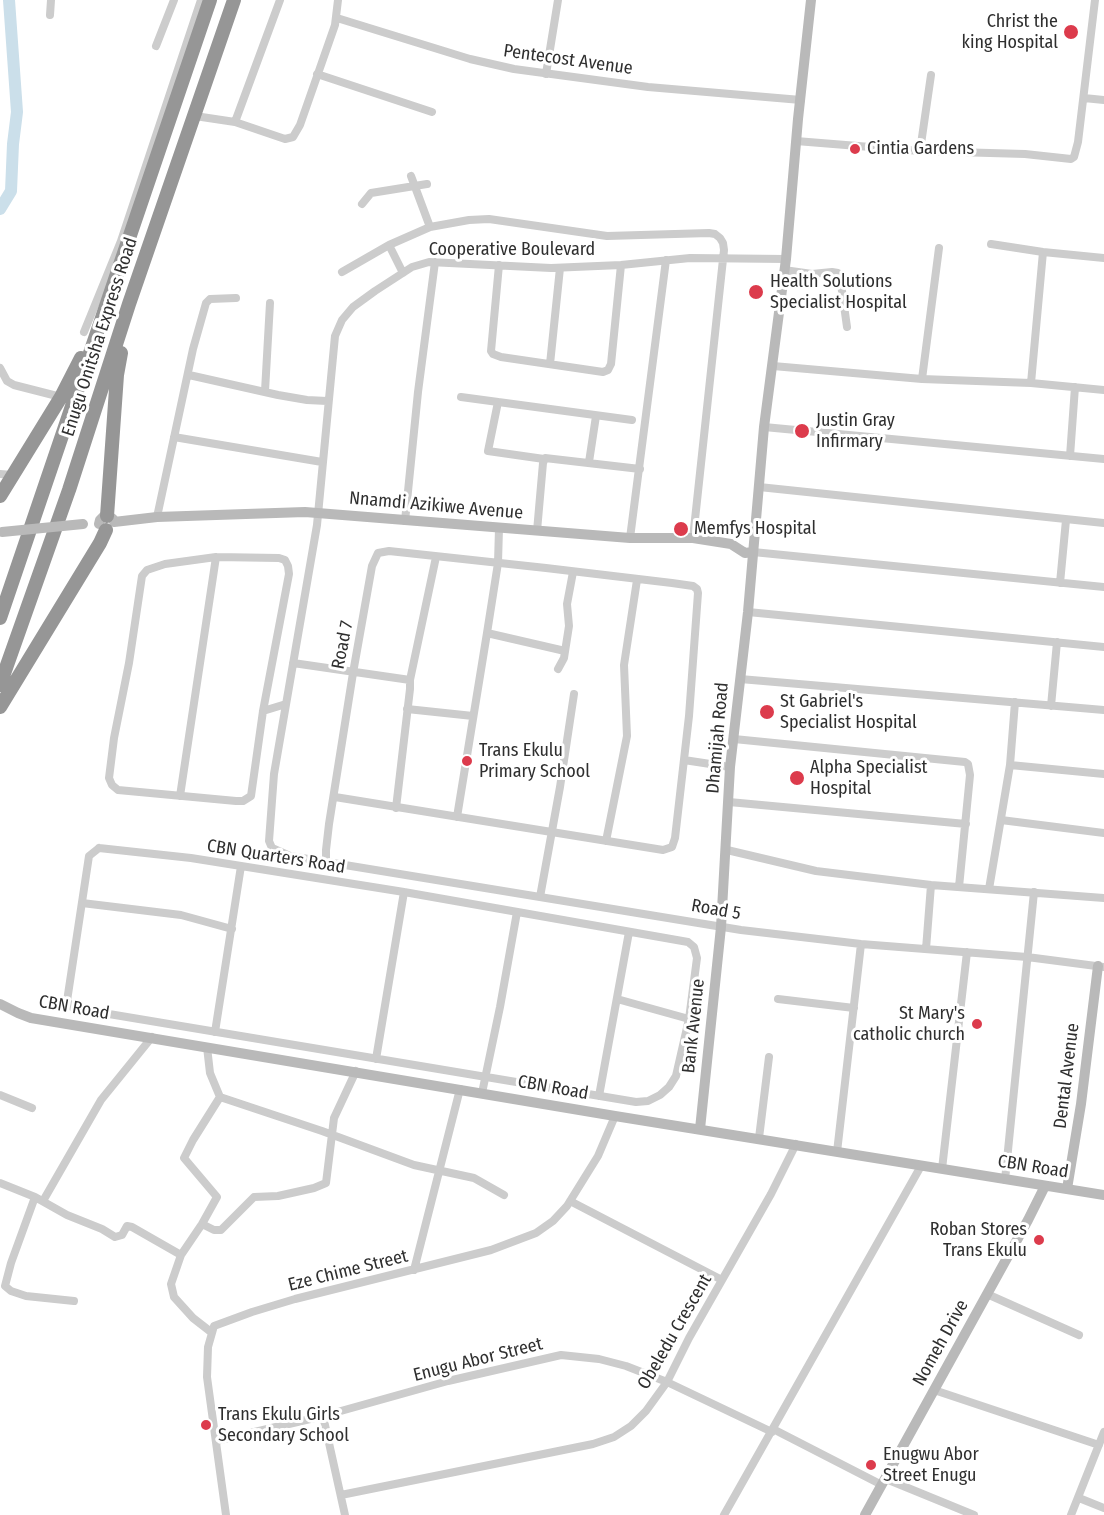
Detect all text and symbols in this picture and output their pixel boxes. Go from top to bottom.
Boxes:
place label: Christ the king Hospital [962,11,1058,54]
marker: Christ the king Hospital [1062,23,1080,41]
street label: Pentecost Avenue [502,40,634,80]
place label: Cintia Gardens [867,138,974,160]
marker: Cintia Gardens [848,142,862,156]
street label: Enugu Onitsha Express Road [58,235,142,439]
street label: Cooperative Boulevard [429,239,595,261]
place label: Health Solutions Specialist Hospital [770,271,907,314]
marker: Health Solutions Specialist Hospital [747,283,765,301]
place label: Justin Gray Infirmary [816,410,895,452]
marker: Justin Gray Infirmary [793,422,811,440]
street label: Nnamdi Azikiwe Avenue [348,488,524,524]
place label: Memfys Hospital [694,518,816,540]
marker: Memfys Hospital [672,520,690,538]
street label: Road 7 [328,619,358,671]
street label: Dhamijah Road [702,682,734,794]
place label: St Gabriel's Specialist Hospital [780,691,917,734]
marker: St Gabriel's Specialist Hospital [758,703,776,721]
place label: Trans Ekulu Primary School [479,740,590,783]
marker: Trans Ekulu Primary School [460,754,474,768]
place label: Alpha Specialist Hospital [810,757,927,800]
marker: Alpha Specialist Hospital [788,769,806,787]
street label: CBN Quarters Road [205,835,347,879]
street label: Road 5 [690,895,742,925]
street label: Bank Avenue [678,978,710,1074]
street label: CBN Road [37,991,111,1025]
place label: St Mary's catholic church [853,1003,965,1046]
marker: St Mary's catholic church [970,1017,984,1031]
street label: Dental Avenue [1050,1022,1084,1130]
street label: CBN Road [516,1071,590,1105]
street label: CBN Road [996,1151,1070,1183]
place label: Roban Stores Trans Ekulu [930,1219,1027,1262]
marker: Roban Stores Trans Ekulu [1032,1233,1046,1247]
street label: Eze Chime Street [286,1246,410,1296]
street label: Obeledu Crescent [633,1271,717,1393]
street label: Nomeh Drive [909,1296,973,1390]
street label: Enugu Abor Street [411,1334,545,1386]
place label: Trans Ekulu Girls Secondary School [218,1404,349,1446]
marker: Trans Ekulu Girls Secondary School [199,1418,213,1432]
place label: Enugwu Abor Street Enugu [883,1444,979,1486]
marker: Enugwu Abor Street Enugu [864,1458,878,1472]

